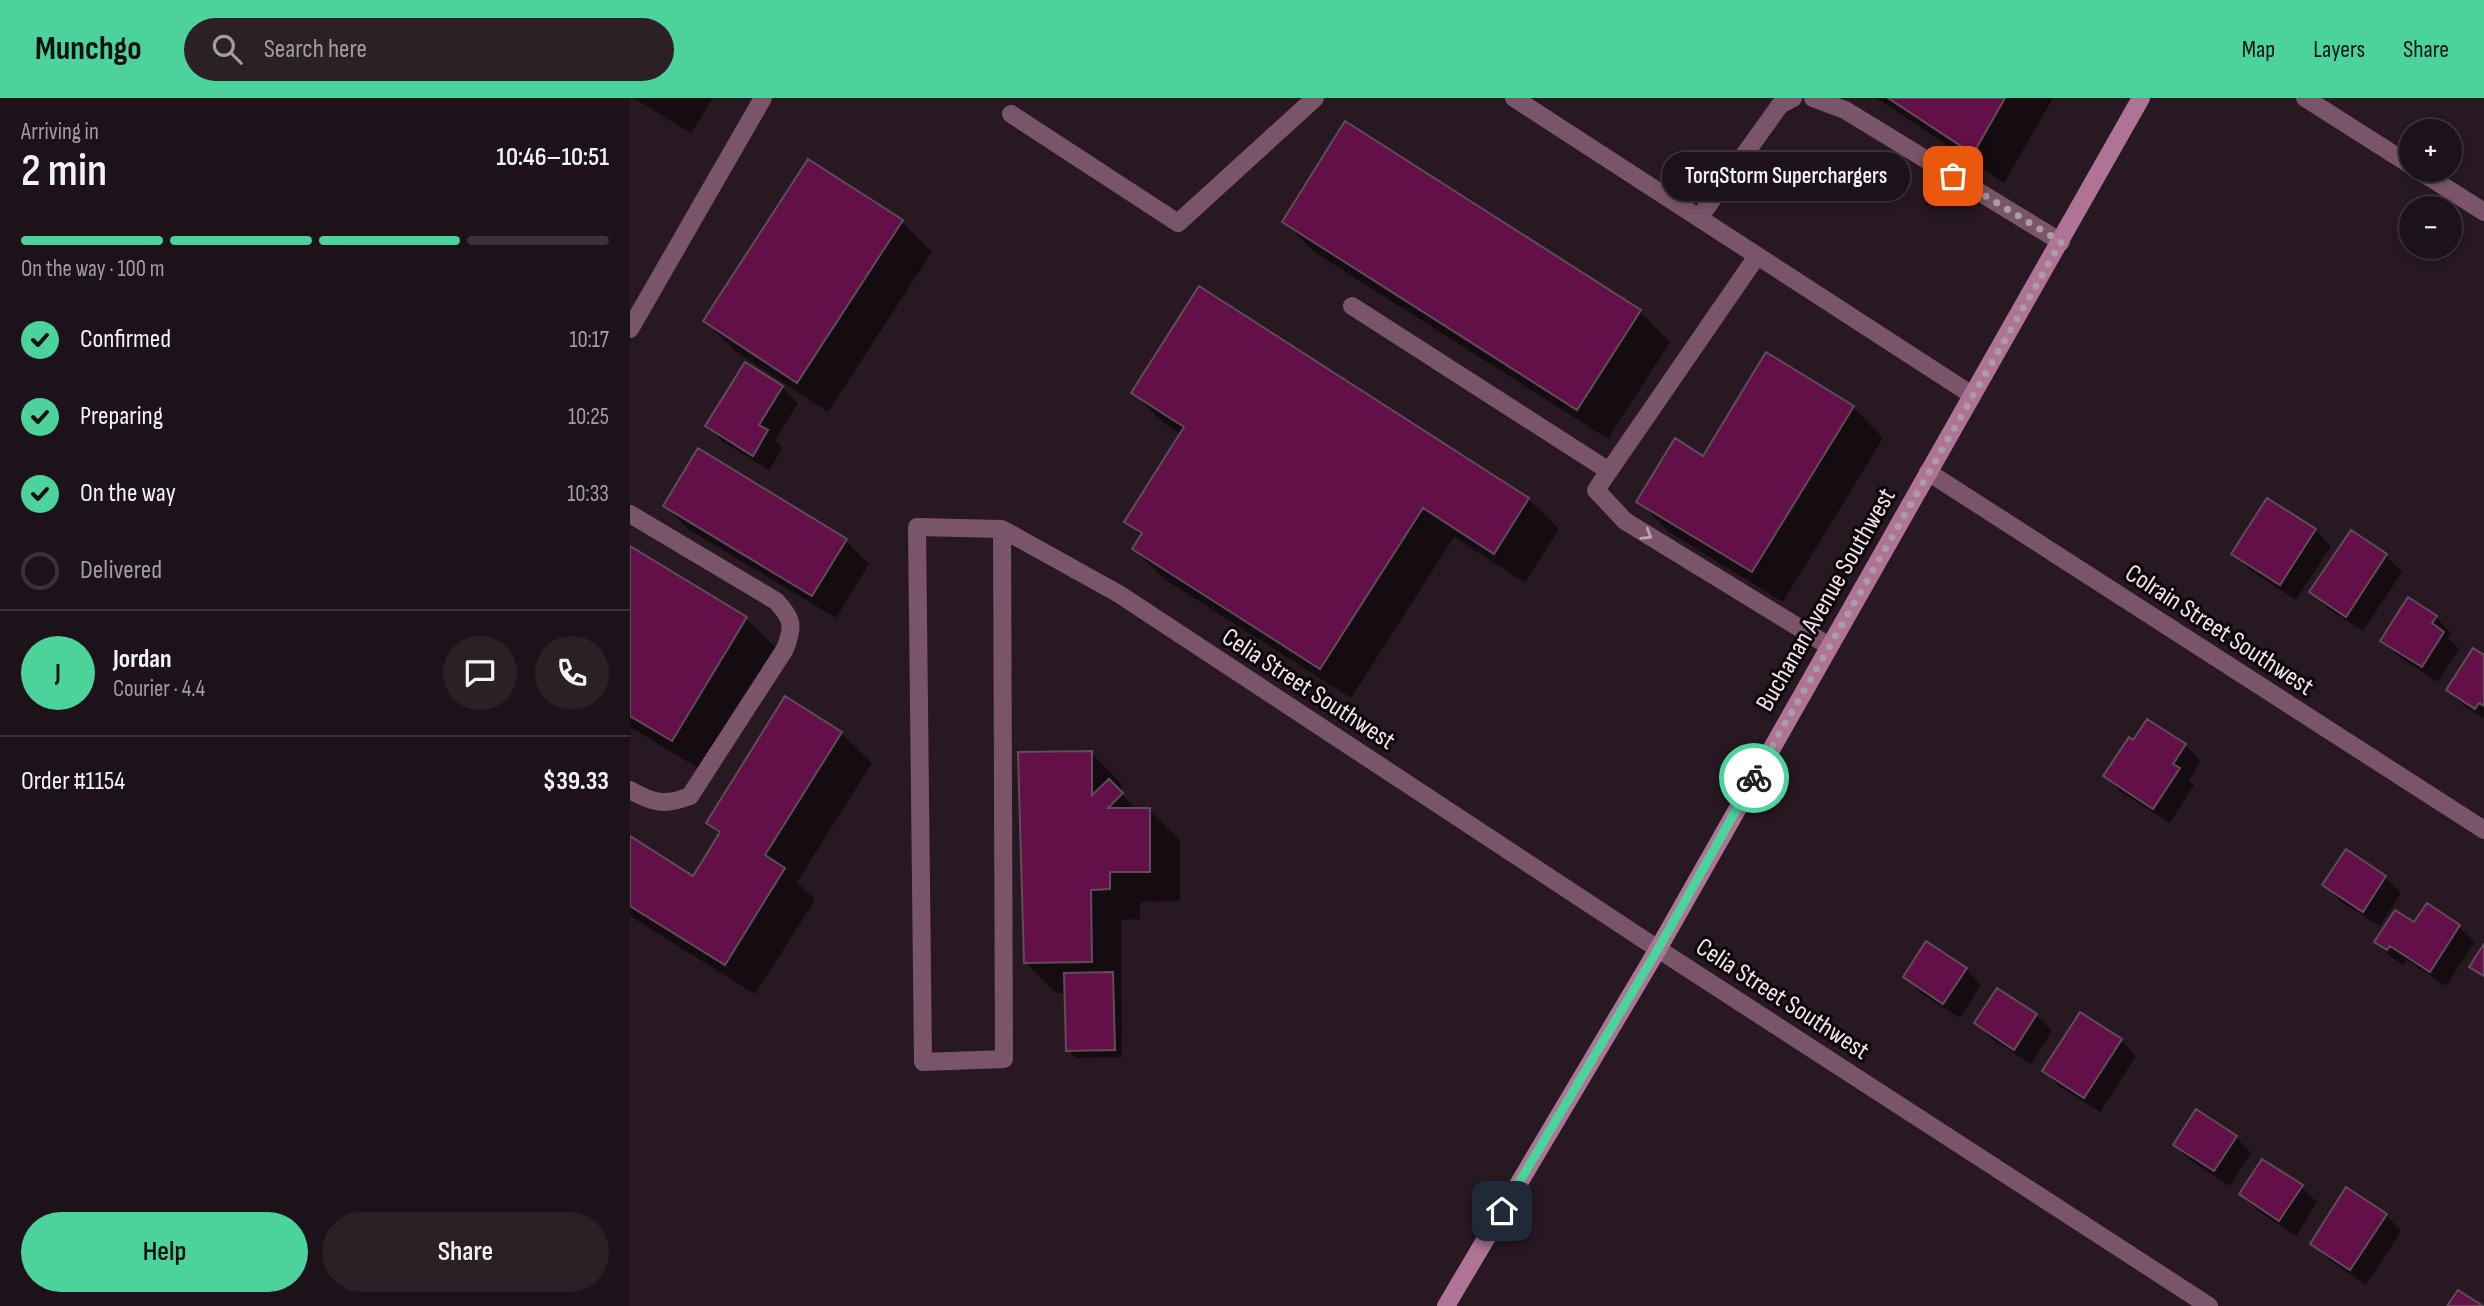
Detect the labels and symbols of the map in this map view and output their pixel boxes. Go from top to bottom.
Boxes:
pin [1923,146,1983,206]
callout: TorqStorm Superchargers [1662,152,1911,200]
street label: Buchanan Avenue Southwest [1750,483,1903,717]
one-way arrow [1640,526,1653,539]
street label: Colrain Street Southwest [2119,558,2319,703]
street label: Celia Street Southwest [1216,622,1401,757]
courier [1719,743,1789,813]
street label: Celia Street Southwest [1690,932,1875,1067]
pin [1472,1181,1532,1241]

